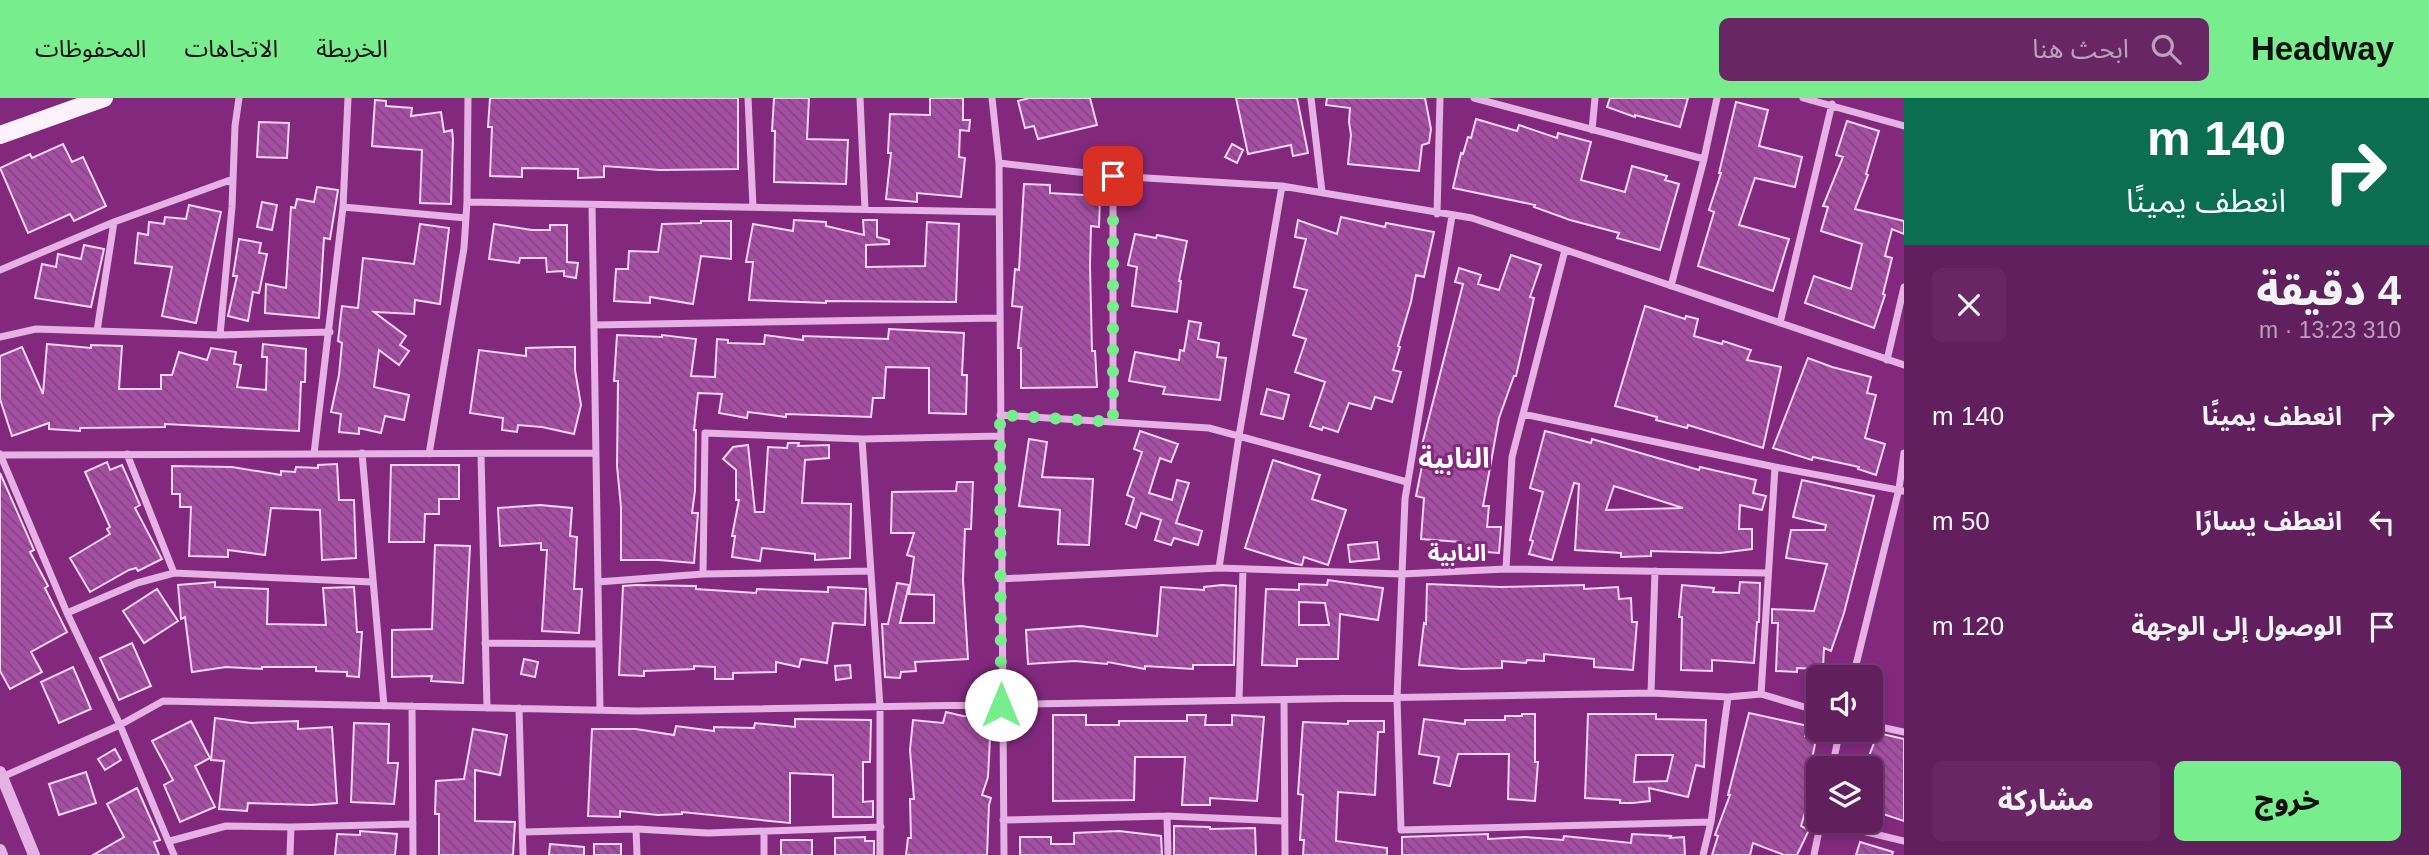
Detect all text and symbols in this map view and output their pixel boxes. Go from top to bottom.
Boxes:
search box [1719,18,2209,81]
icon: search [2147,30,2185,68]
text: Headway [2251,30,2394,67]
text: ابحث هنا [2032,34,2129,64]
text: المحفوظات [35,35,146,62]
text: الاتجاهات [184,35,278,62]
text: الخريطة [316,35,388,62]
text: 140 m [2147,111,2286,165]
icon: right [2310,126,2401,217]
pin [1083,146,1143,206]
icon: arrive [1094,157,1132,195]
text: انعطف يمينًا [2126,183,2286,219]
text: 4 دقيقة [2256,267,2401,314]
button: close [1932,268,2006,342]
text: 310 m · 13:23 [2259,317,2401,343]
icon: right [2363,398,2401,436]
text: 140 m [1932,401,2004,431]
text: انعطف يمينًا [2202,401,2342,431]
district label: النابية [1418,443,1490,475]
icon: left [2363,503,2401,541]
text: 50 m [1932,506,1990,536]
text: انعطف يسارًا [2195,506,2342,536]
district label: النابية [1428,540,1486,566]
icon: arrive [2363,608,2401,646]
text: 120 m [1932,611,2004,641]
text: الوصول إلى الوجهة [2131,611,2342,641]
map controls [1806,665,1883,833]
button: sound [1806,665,1883,742]
position arrow [964,668,1038,742]
button: layers [1806,756,1883,833]
button: مشاركة [1932,761,2160,841]
button: خروج [2174,761,2401,841]

